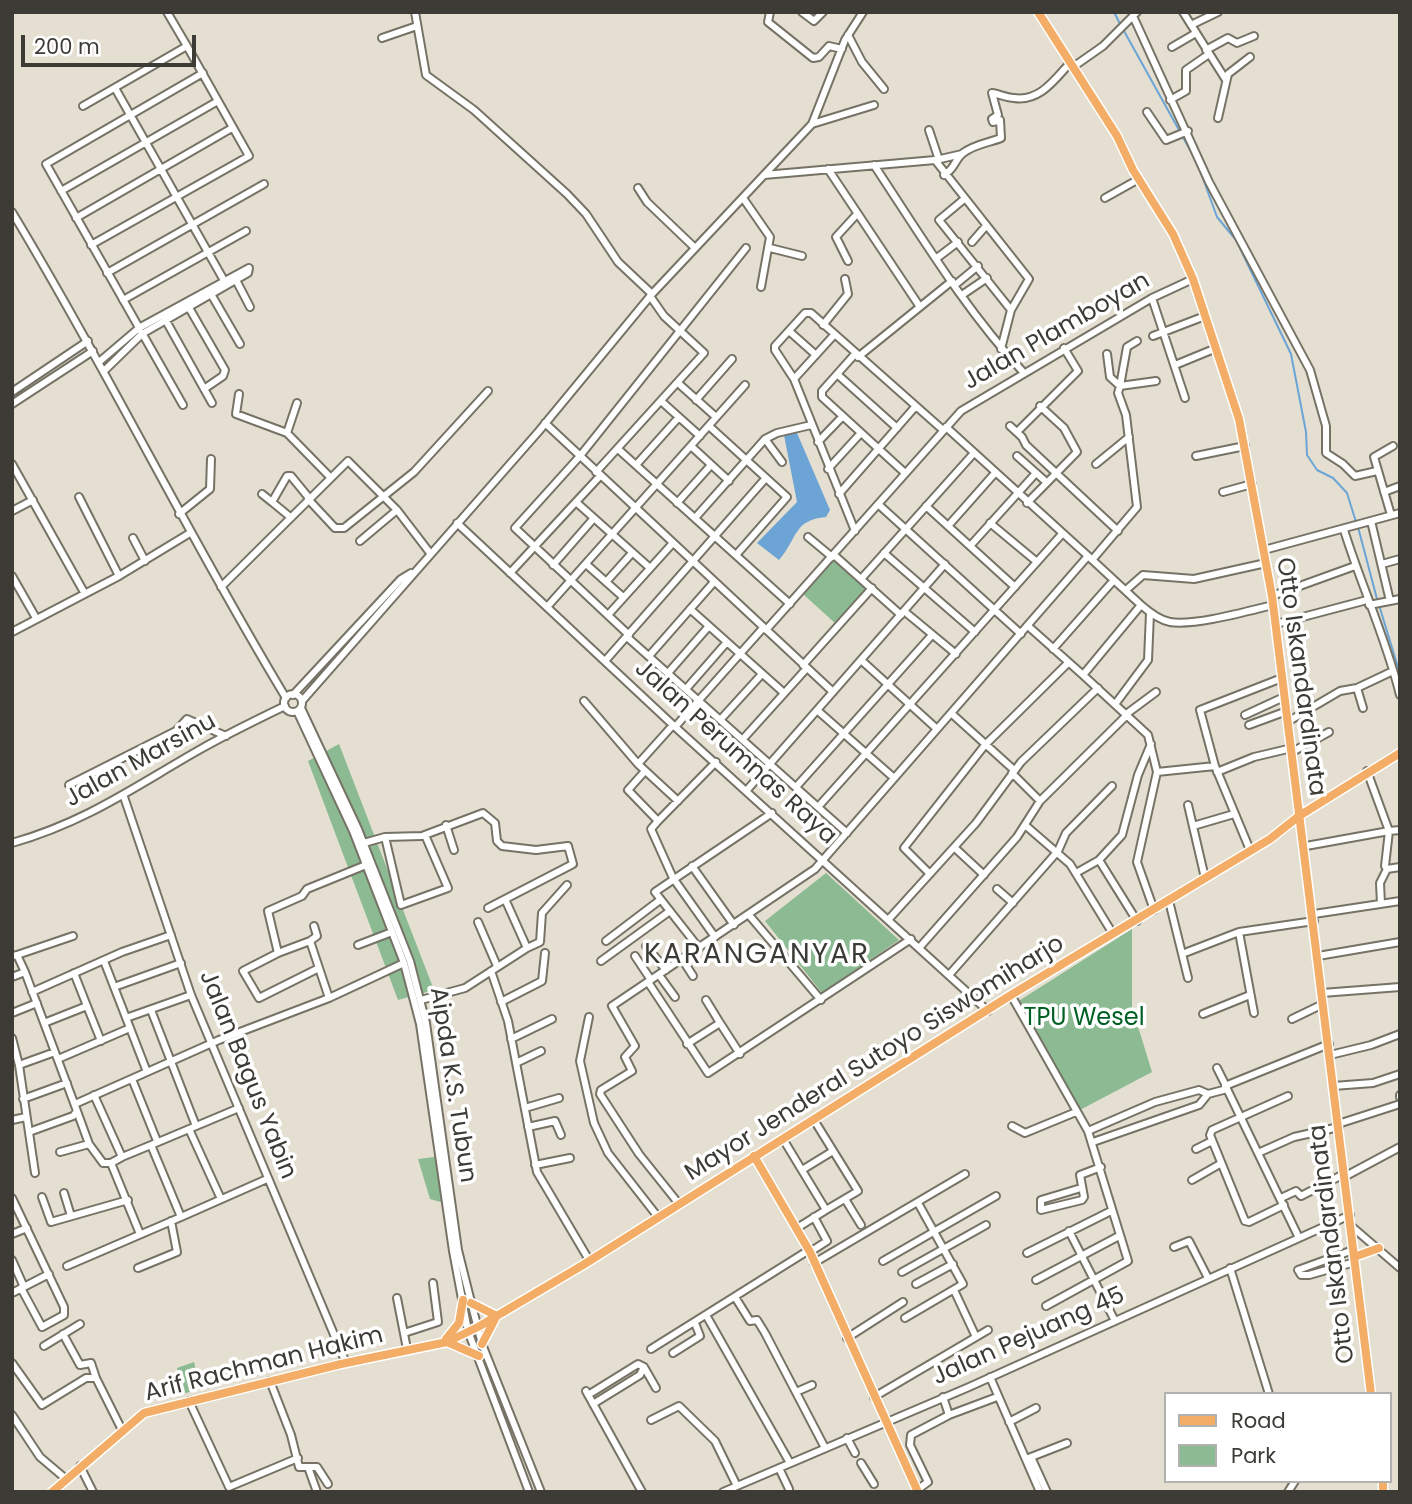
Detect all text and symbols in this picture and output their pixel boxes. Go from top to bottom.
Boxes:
scale bar [24,21,200,65]
text: 200 m [34,32,100,61]
street label: Jalan Plamboyan [959,267,1155,397]
street label: Otto Iskandardinata [1269,556,1331,798]
street label: Jalan Perumnas Raya [628,655,842,851]
street label: Jalan Marsinu [61,708,221,814]
street label: Mayor Jenderal Sutoyo Siswomiharjo [680,930,1070,1188]
district label: KARANGANYAR [645,939,869,973]
street label: Jalan Bagus Yabin [192,967,302,1183]
street label: Aipda K.S. Tubun [422,985,482,1185]
park label: TPU Wesel [1023,1005,1145,1033]
street label: Otto Iskandardinata [1304,1123,1362,1365]
street label: Jalan Pejuang 45 [928,1282,1130,1392]
street label: Arif Rachman Hakim [142,1321,386,1409]
legend [1164,1392,1391,1483]
text: Road [1231,1406,1286,1435]
text: Park [1231,1441,1276,1470]

